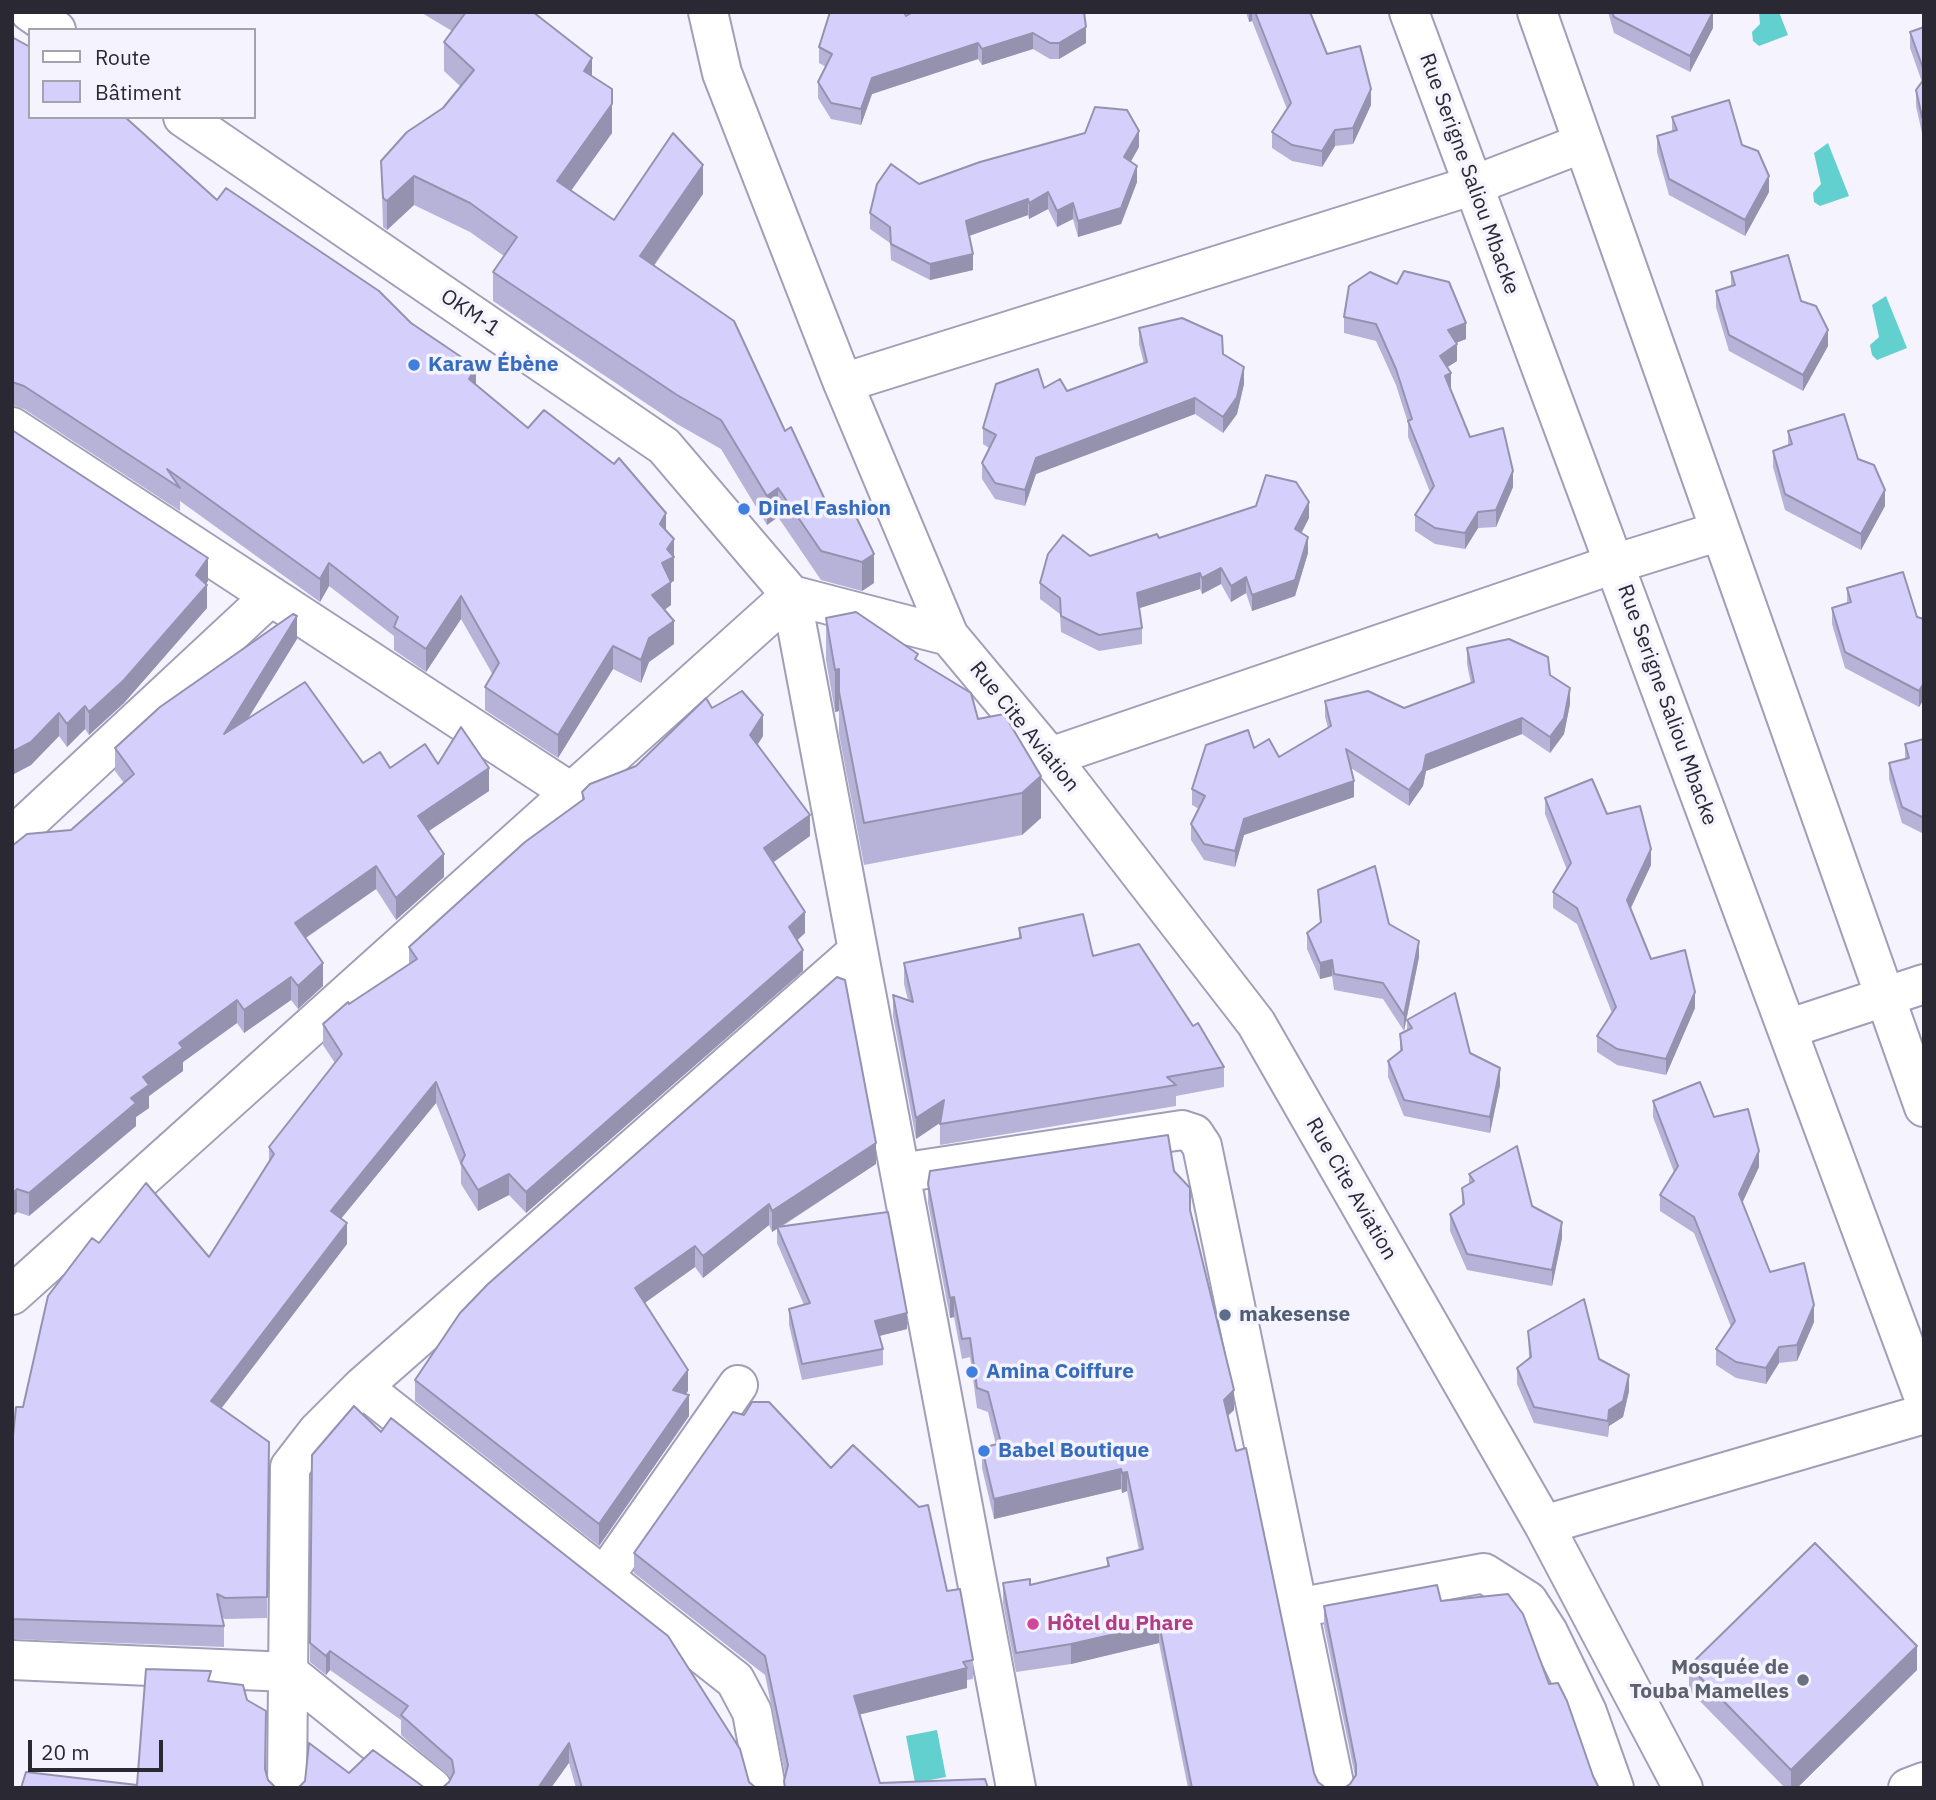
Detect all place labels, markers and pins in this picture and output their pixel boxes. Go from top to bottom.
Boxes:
place label: Karaw Ébène [428,352,559,378]
marker: Karaw Ébène [406,357,422,373]
place label: Dinel Fashion [758,496,891,522]
marker: Dinel Fashion [736,501,752,517]
place label: makesense [1239,1302,1350,1328]
marker: makesense [1217,1307,1233,1323]
place label: Amina Coiffure [986,1359,1134,1385]
marker: Amina Coiffure [964,1364,980,1380]
place label: Babel Boutique [998,1438,1149,1464]
marker: Babel Boutique [976,1443,992,1459]
place label: Hôtel du Phare [1047,1611,1194,1637]
marker: Hôtel du Phare [1025,1616,1041,1632]
place label: Mosquée de Touba Mamelles [1629,1655,1789,1705]
marker: Mosquée de Touba Mamelles [1795,1672,1811,1688]

